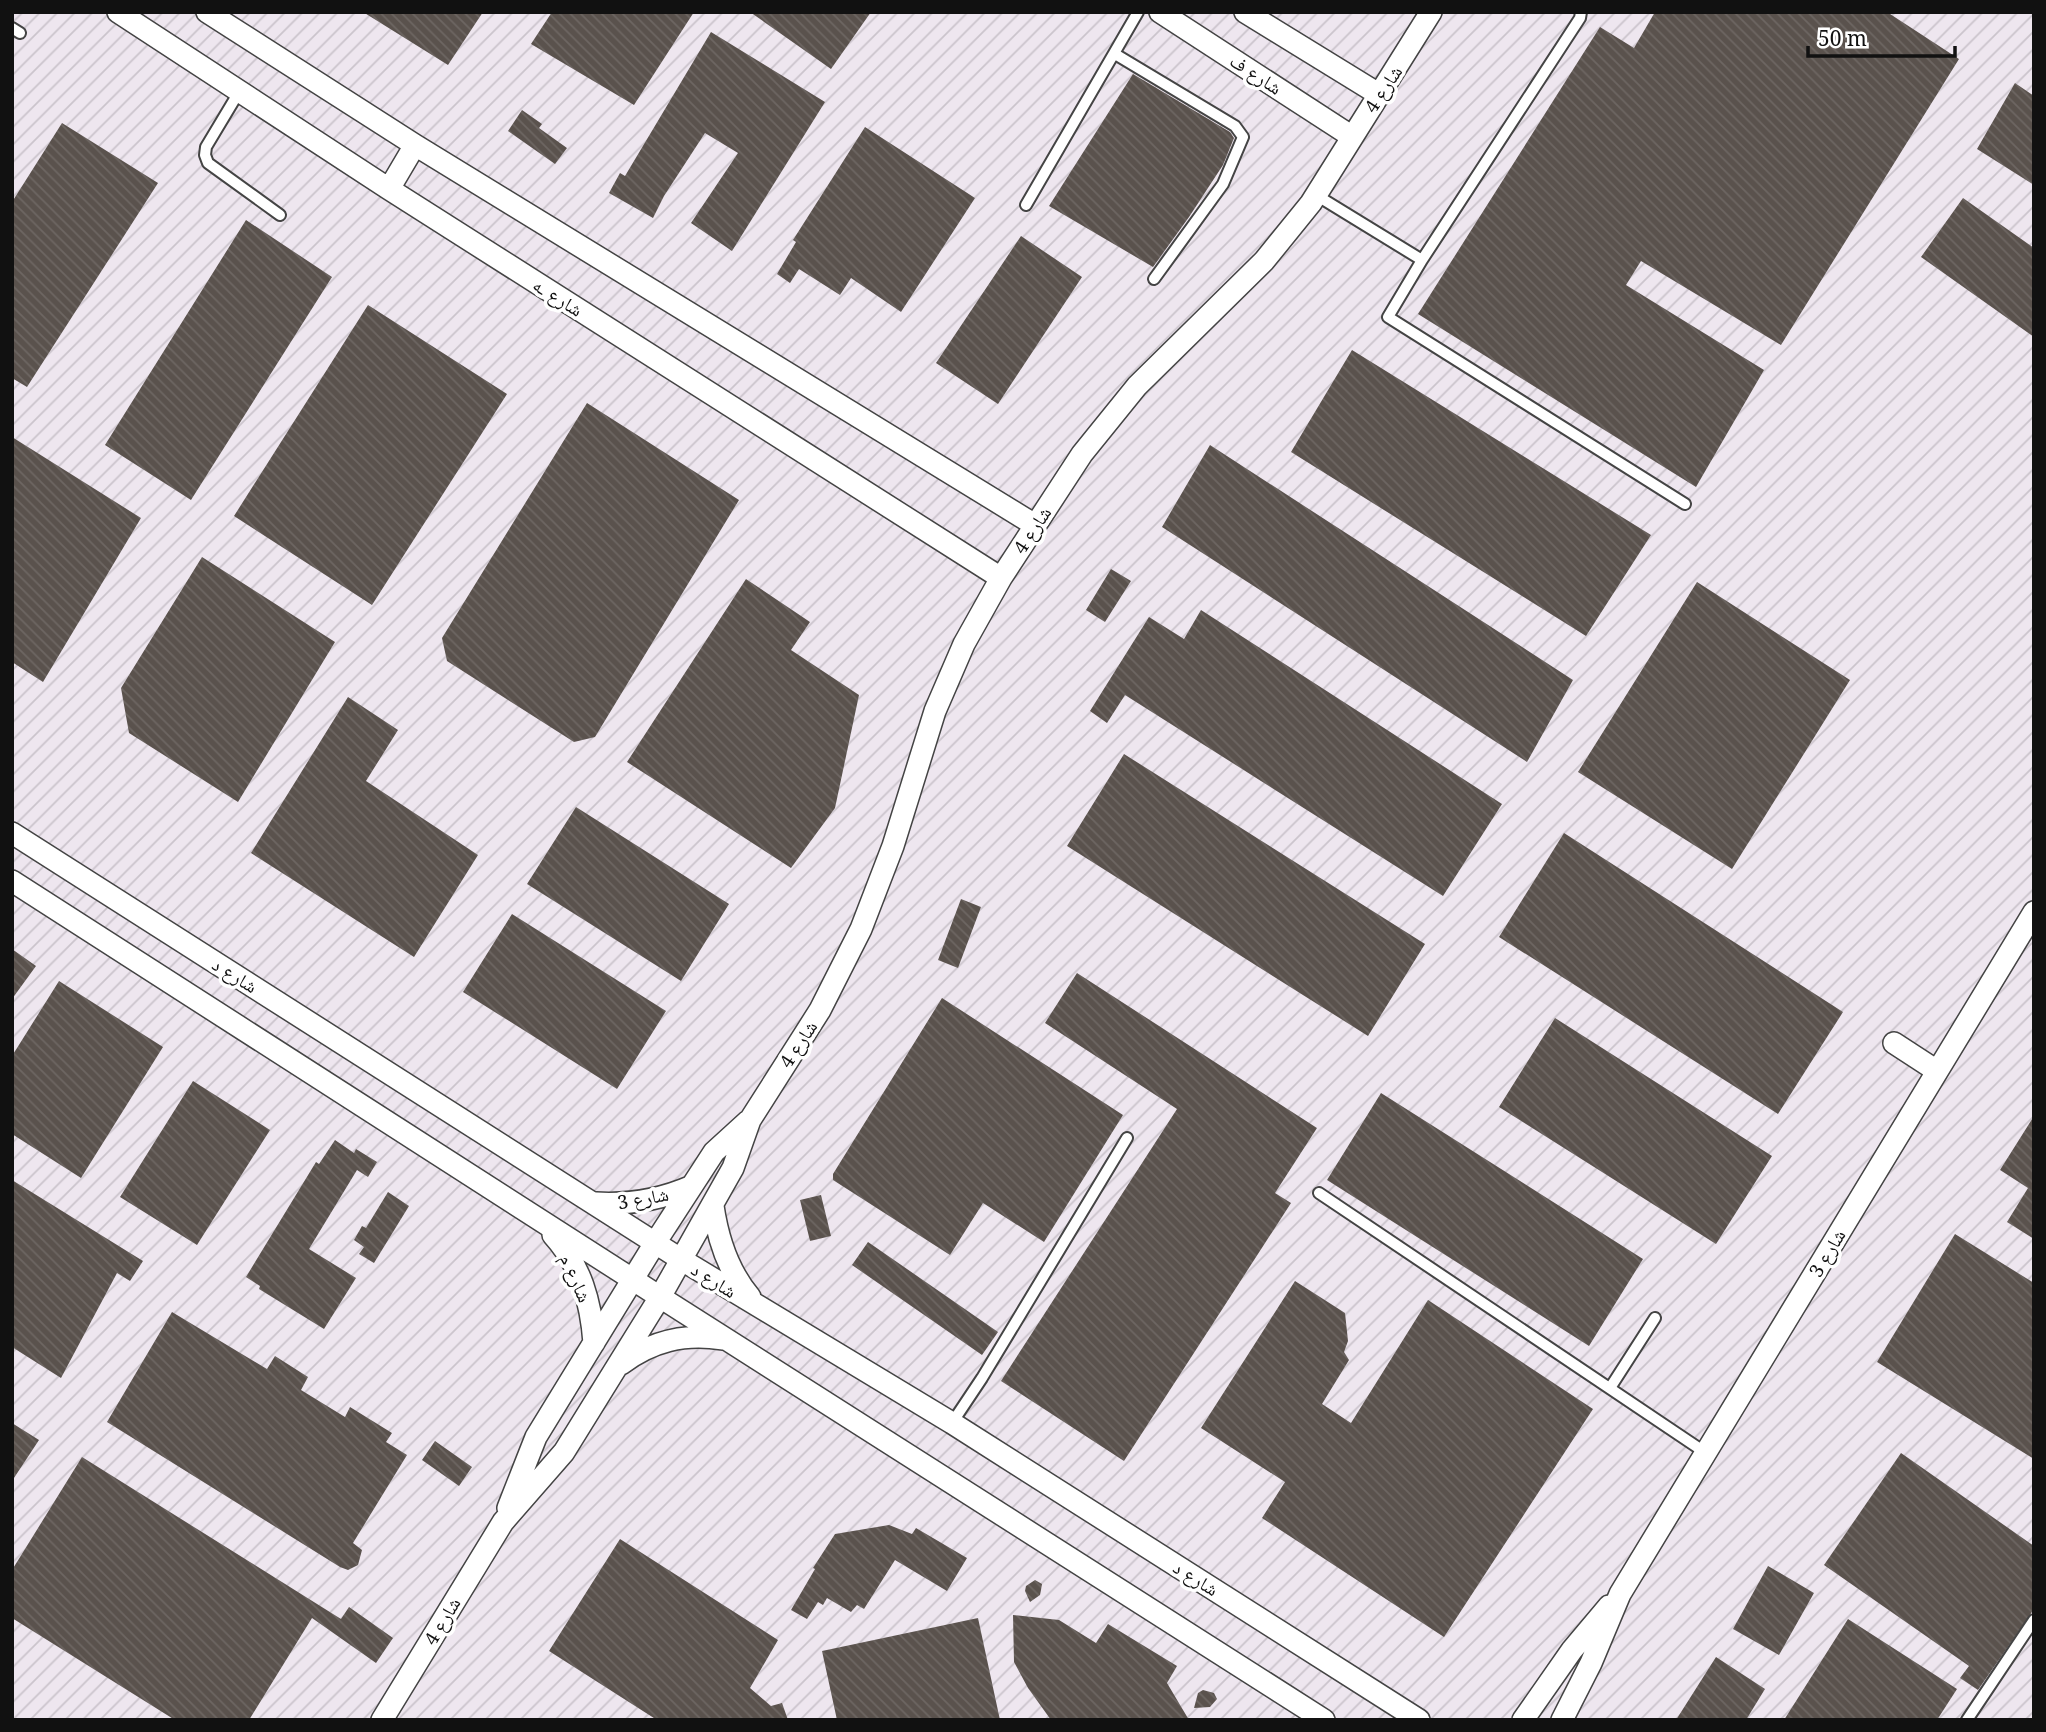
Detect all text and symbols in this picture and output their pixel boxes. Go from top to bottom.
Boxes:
scale bar [1808,14,1955,58]
text: 50 m [1818,24,1867,52]
street label: شارع ف [1225,48,1287,100]
street label: شارع 4 [1358,60,1408,118]
street label: شارع ـه [528,272,588,322]
street label: شارع 4 [1007,501,1057,559]
street label: شارع د [207,951,263,999]
street label: شارع 4 [773,1015,823,1073]
street label: شارع 3 [615,1181,671,1215]
street label: شارع 3 [1803,1224,1851,1282]
street label: شارع م [553,1250,598,1307]
street label: شارع د [686,1256,742,1304]
street label: شارع د [1168,1554,1224,1602]
street label: شارع 4 [418,1592,466,1650]

